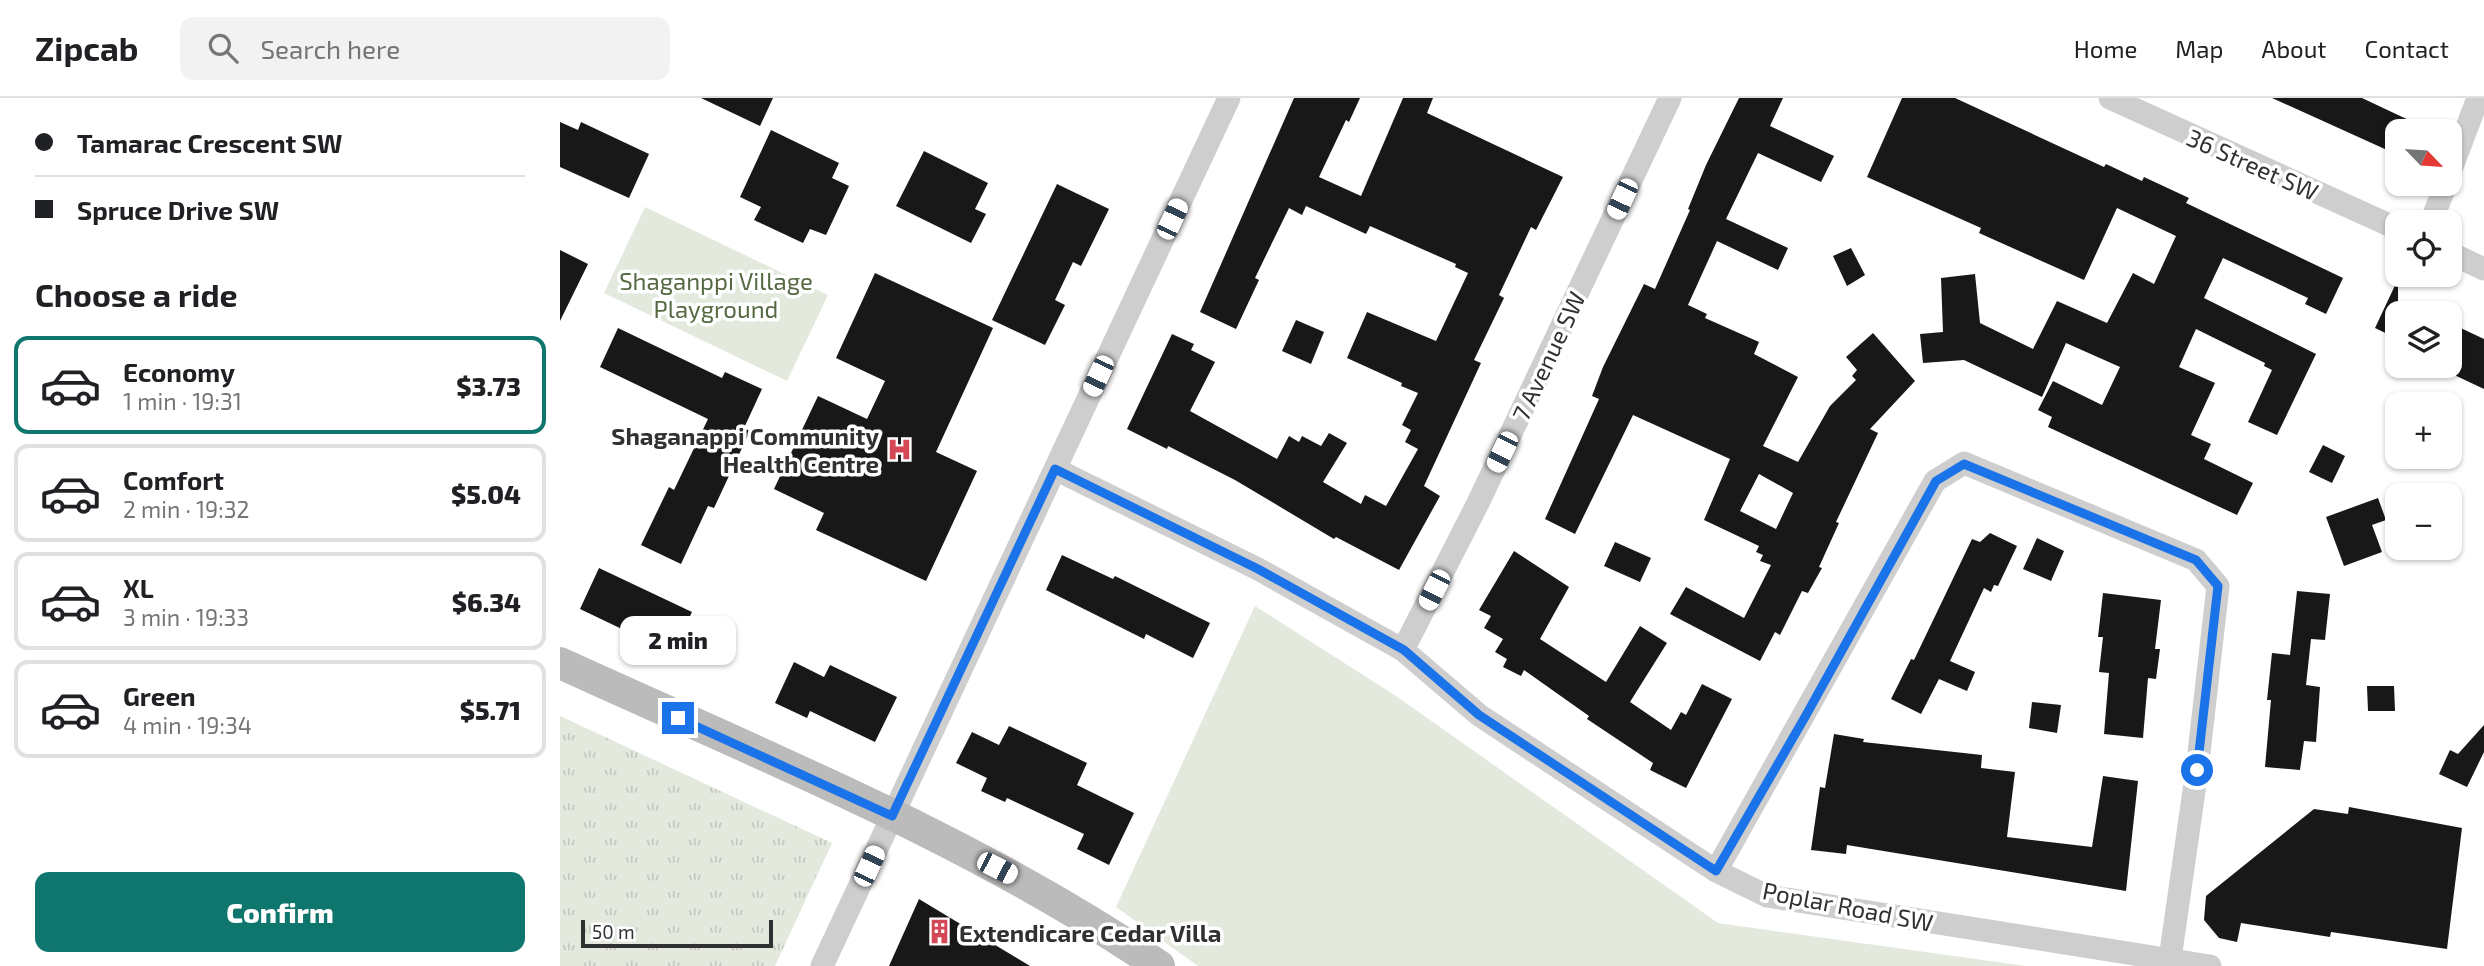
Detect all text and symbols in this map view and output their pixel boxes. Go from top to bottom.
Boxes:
search box [180,17,670,80]
text: Zipcab [35,28,138,68]
icon: search [204,29,242,67]
text: Search here [260,33,400,64]
text: Home [2074,34,2137,63]
text: Map [2175,34,2223,63]
text: About [2261,34,2327,63]
text: Contact [2365,34,2449,63]
north arrow [2385,119,2462,196]
map controls [2385,119,2462,560]
street label: 36 Street SW [2183,122,2323,206]
text: Tamarac Crescent SW [77,127,343,158]
car [1604,176,1641,222]
text: Spruce Drive SW [77,194,279,225]
car [1154,196,1191,242]
button: locate [2385,210,2462,287]
park label: Shaganppi Village Playground [619,266,813,323]
text: Choose a ride [35,275,238,313]
street label: 7 Avenue SW [1505,287,1591,425]
button: layers [2385,301,2462,378]
car [1080,353,1117,399]
icon: car [39,354,102,417]
text: Economy [123,356,235,387]
text: $3.73 [456,370,521,401]
text: 1 min · 19:31 [123,387,242,415]
button: + [2385,392,2462,469]
place label: Shaganappi Community Health Centre [611,421,879,478]
car [1484,429,1521,475]
hospital icon: Shaganappi Community Health Centre [885,435,913,463]
icon: car [39,462,102,525]
text: Comfort [123,464,224,495]
text: $5.04 [451,478,521,509]
button: − [2385,483,2462,560]
text: 2 min · 19:32 [123,495,249,523]
car [1416,567,1453,613]
icon: car [39,570,102,633]
text: XL [123,572,154,603]
text: $6.34 [452,586,521,617]
text: 3 min · 19:33 [123,603,249,631]
callout: 2 min [620,616,736,666]
text: 2 min [648,626,708,654]
icon: car [39,678,102,741]
text: Green [123,680,196,711]
text: $5.71 [460,694,521,725]
route end [662,702,694,734]
text: 4 min · 19:34 [123,711,252,739]
route start [2181,754,2213,786]
car [851,843,888,889]
car [974,849,1021,887]
button: Confirm [35,872,525,952]
street label: Poplar Road SW [1760,875,1936,937]
scale bar [581,917,774,949]
building icon: Extendicare Cedar Villa [925,918,953,946]
place label: Extendicare Cedar Villa [959,918,1221,947]
text: 50 m [592,920,635,943]

